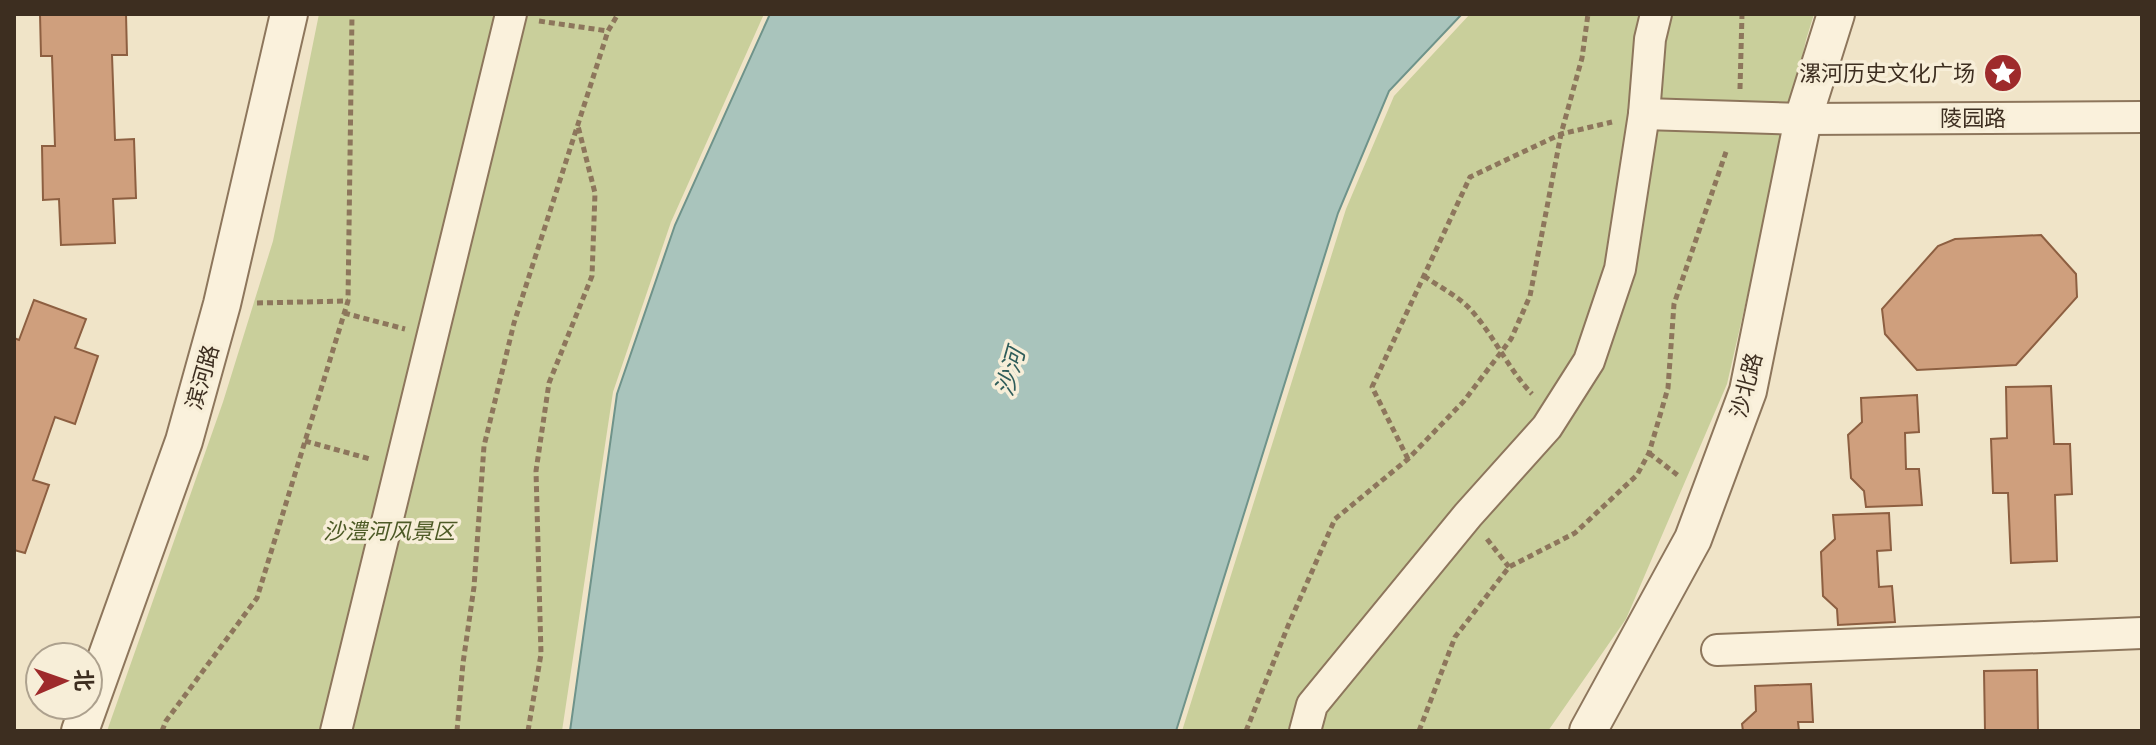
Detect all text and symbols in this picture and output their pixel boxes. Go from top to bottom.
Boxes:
place icon: 漯河历史文化广场 [1982,52,2024,94]
place label: 漯河历史文化广场 [1799,59,1975,87]
street label: 陵园路 [1940,104,2006,132]
street label: 滨河路 [179,341,225,413]
water label: 沙河 [988,341,1033,399]
street label: 沙北路 [1724,349,1768,421]
park label: 沙澧河风景区 [323,517,458,545]
north arrow [24,641,104,721]
text: 北 [70,669,98,692]

